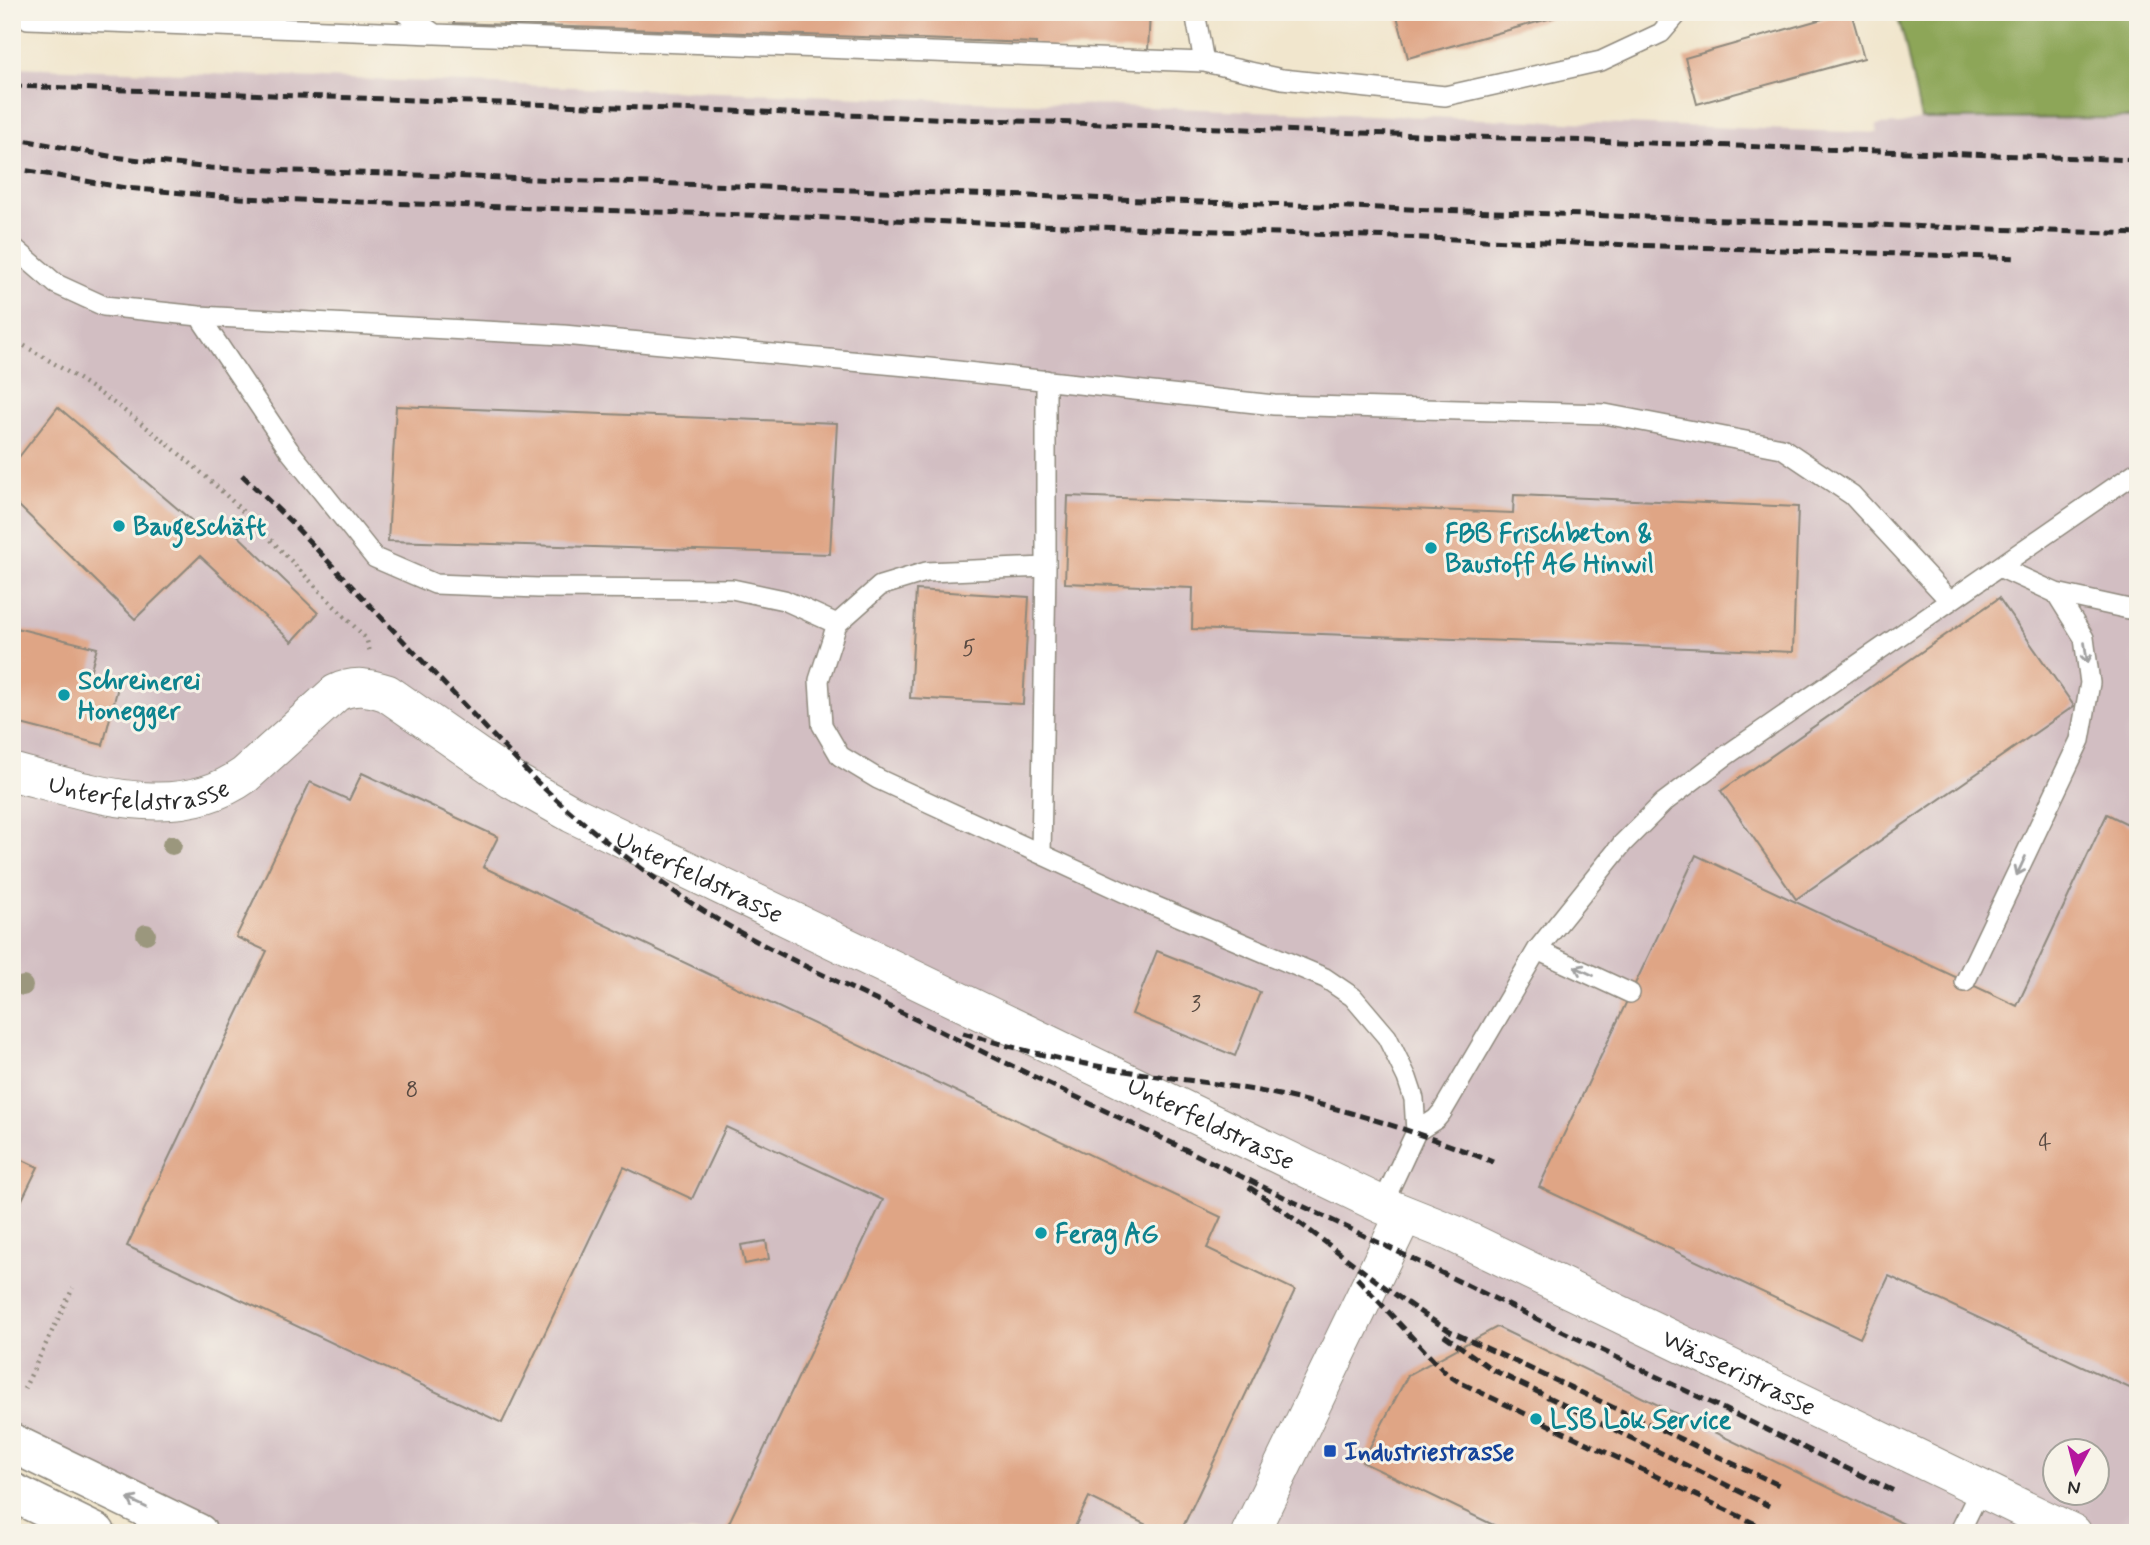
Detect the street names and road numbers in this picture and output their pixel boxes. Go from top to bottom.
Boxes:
street label: Unterfeldstrasse [44,768,235,820]
street label: Unterfeldstrasse [610,823,789,933]
street label: Unterfeldstrasse [1121,1070,1300,1179]
street label: Wässeristrasse [1656,1322,1821,1425]

